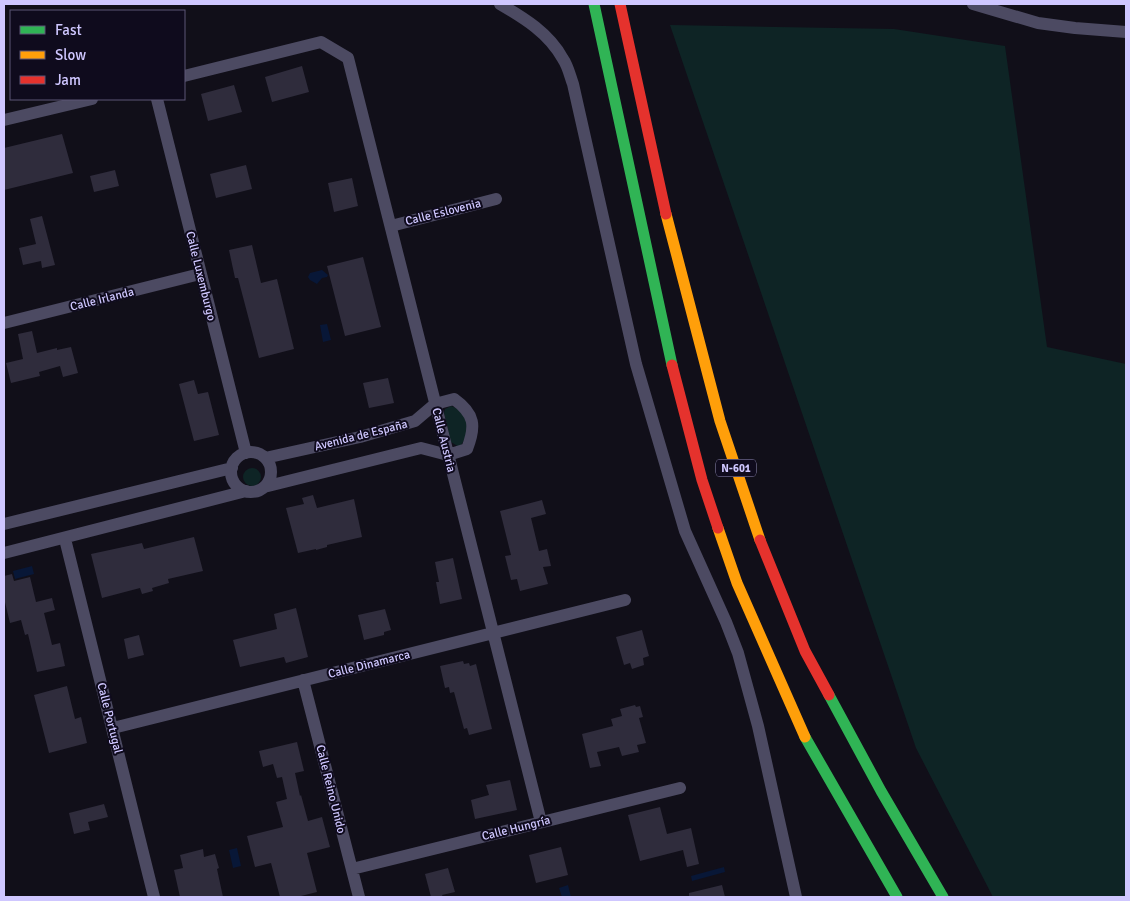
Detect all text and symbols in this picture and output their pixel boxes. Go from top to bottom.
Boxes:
legend [10,10,185,100]
text: Fast [55,21,82,39]
text: Slow [55,46,86,64]
text: Jam [55,71,81,89]
street label: Calle Eslovenia [404,196,483,229]
street label: Calle Luxemburgo [182,230,219,323]
street label: Calle Irlanda [69,284,136,315]
street label: Calle Austria [428,406,459,474]
street label: Avenida de España [313,417,409,454]
road number: N-601 [716,459,756,476]
street label: Calle Dinamarca [327,647,412,682]
street label: Calle Portugal [93,681,126,756]
street label: Calle Reino Unido [312,743,349,835]
street label: Calle Hungría [480,813,552,844]

